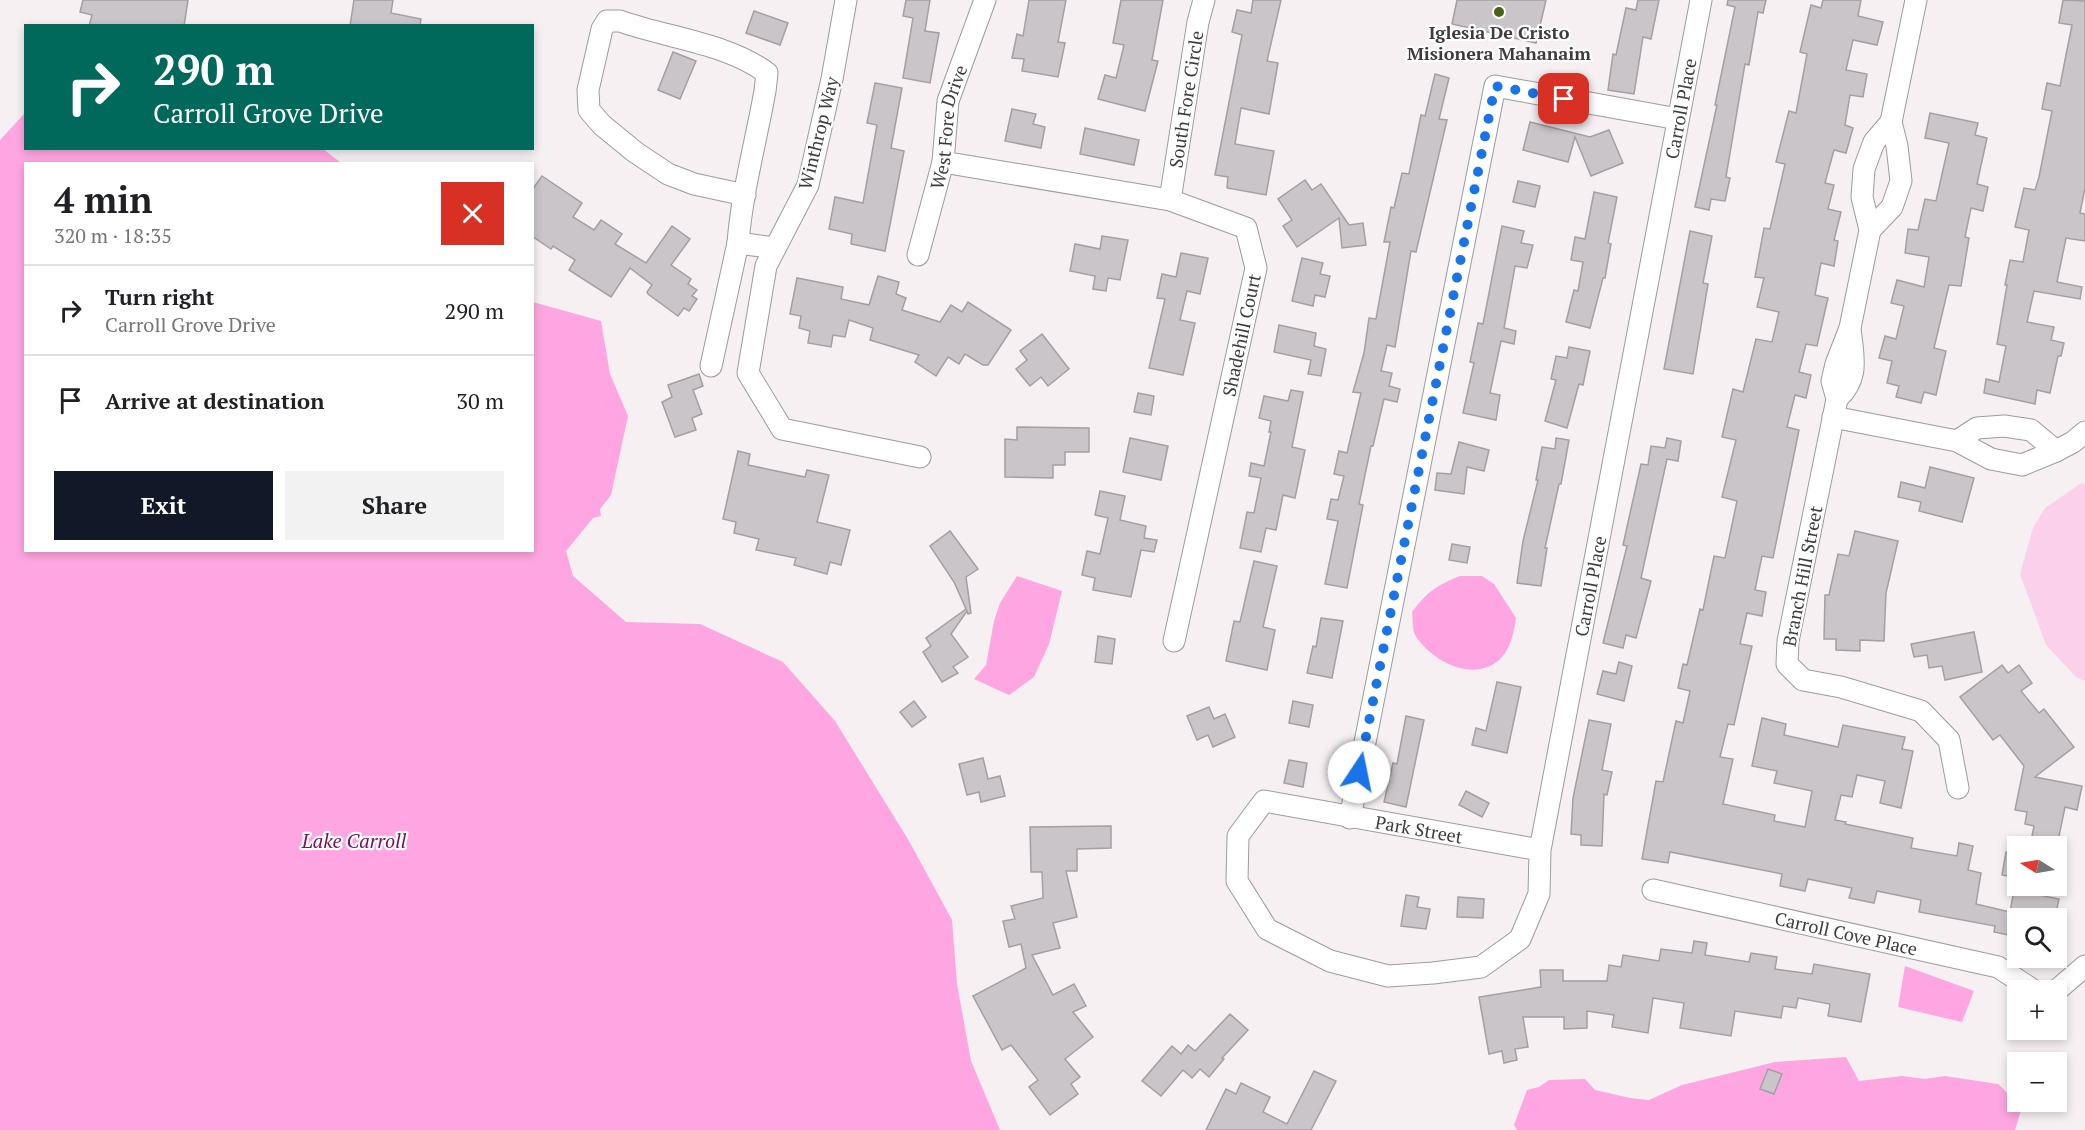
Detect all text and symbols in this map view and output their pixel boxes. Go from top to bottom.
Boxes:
marker: Iglesia De Cristo Misionera Mahanaim [1492,5,1506,19]
place label: Iglesia De Cristo Misionera Mahanaim [1407,20,1591,65]
street label: South Fore Circle [1163,29,1208,170]
text: 290 m [153,41,274,97]
icon: right [54,48,132,126]
street label: Carroll Place [1659,56,1702,161]
street label: West Fore Drive [924,61,972,192]
street label: Winthrop Way [792,73,844,192]
pin [1538,73,1589,124]
icon: arrive [1547,82,1580,115]
text: Carroll Grove Drive [153,95,384,131]
text: 4 min [54,176,152,223]
button: close [441,182,504,245]
text: 320 m · 18:35 [54,222,172,249]
street label: Shadehill Court [1216,271,1266,398]
text: Turn right [105,282,214,311]
icon: right [54,294,87,327]
text: 290 m [444,296,504,325]
text: Carroll Grove Drive [105,311,276,338]
icon: arrive [54,384,87,417]
text: Arrive at destination [105,386,324,415]
text: 30 m [456,386,504,415]
button: Exit [54,471,273,540]
button: Share [285,471,504,540]
street label: Branch Hill Street [1777,503,1827,648]
street label: Carroll Place [1569,534,1611,639]
position arrow [1327,740,1391,804]
street label: Park Street [1373,810,1465,849]
water label: Lake Carroll [301,827,407,854]
north arrow [2007,836,2067,896]
map controls [2007,836,2067,1112]
street label: Carroll Cove Place [1773,906,1920,961]
button: search [2007,908,2067,968]
button: + [2007,980,2067,1040]
button: − [2007,1052,2067,1112]

